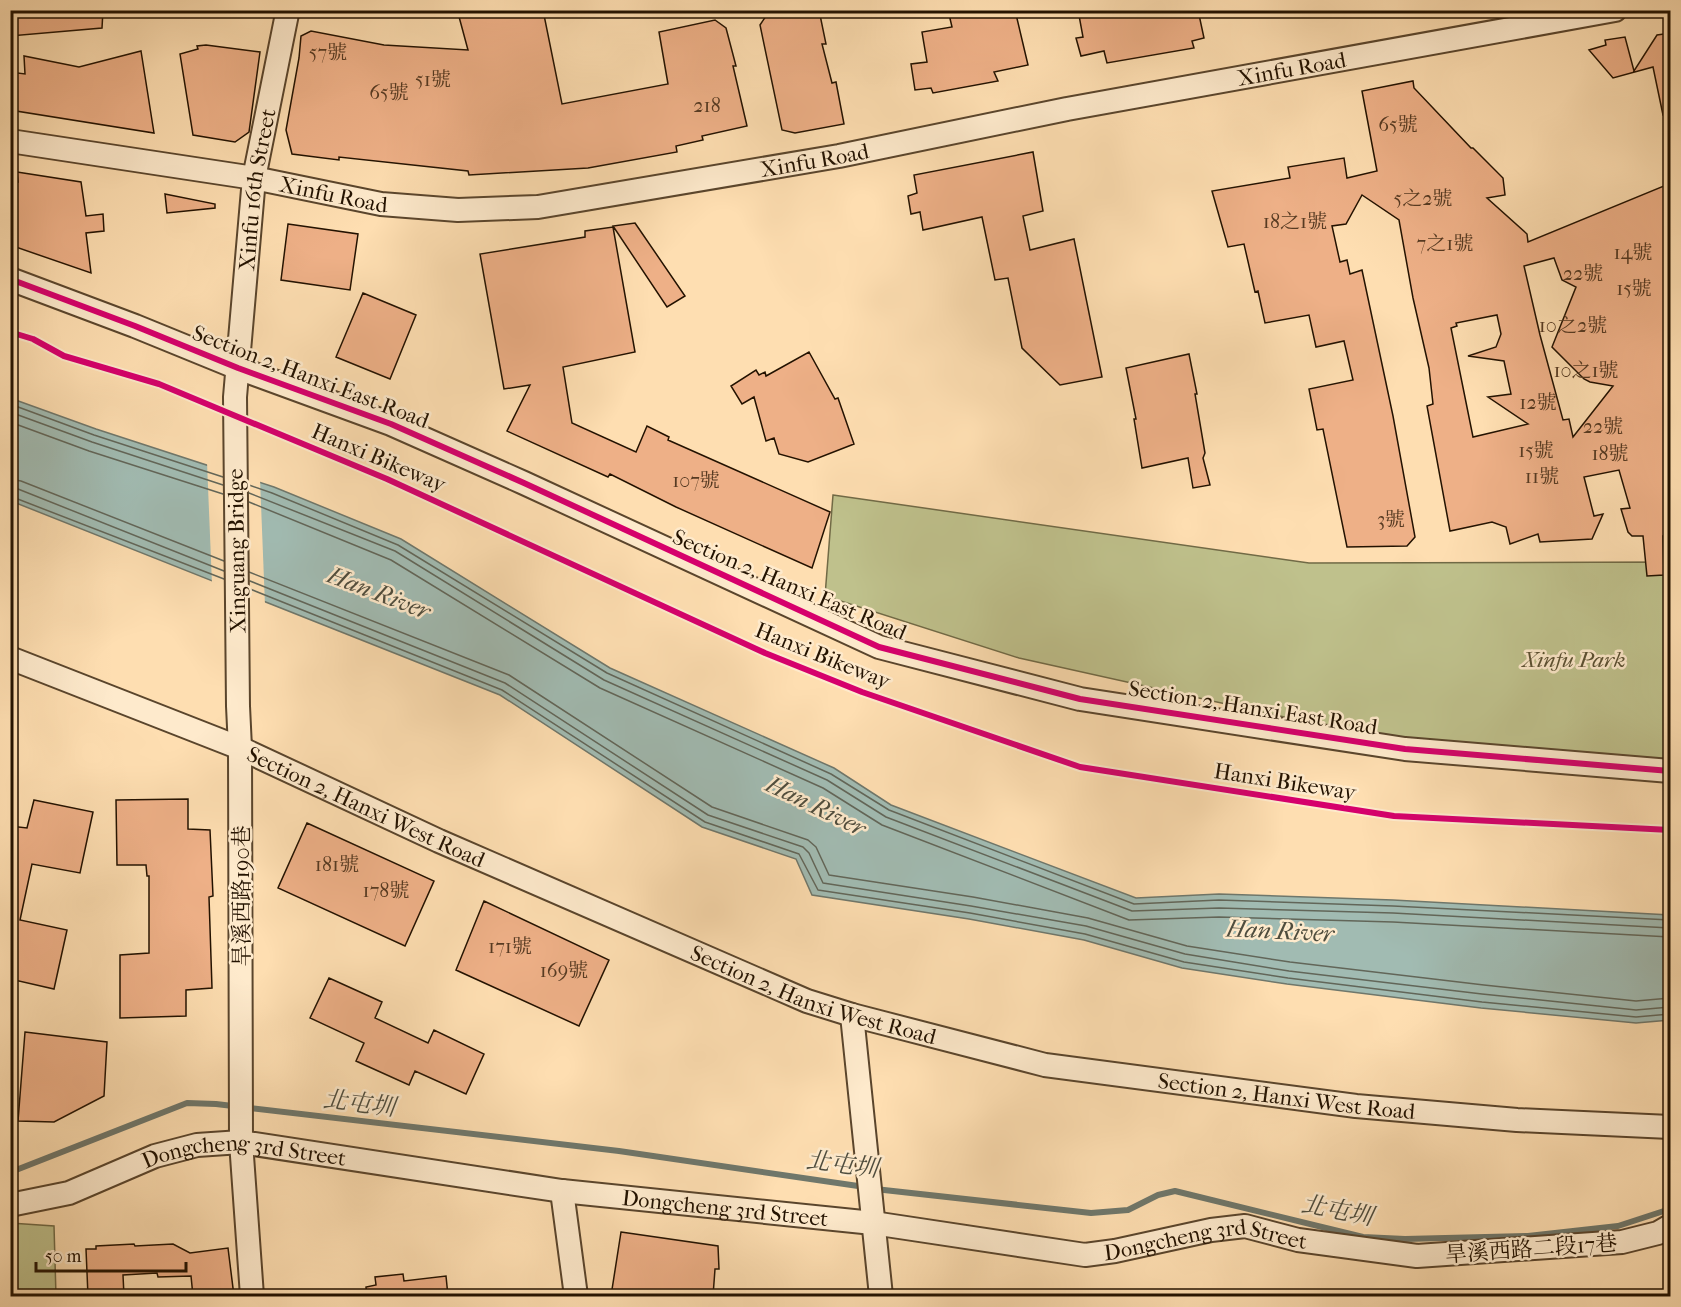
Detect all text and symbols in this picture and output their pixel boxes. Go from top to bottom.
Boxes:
house number: 57號 [309,41,347,64]
street label: Xinfu Road [1235,47,1349,92]
house number: 51號 [415,68,451,91]
house number: 65號 [369,81,409,104]
house number: 218 [693,94,721,117]
street label: Xinfu 16th Street [234,106,282,272]
house number: 65號 [1378,113,1418,136]
street label: Xinfu Road [758,138,872,183]
street label: Xinfu Road [277,171,390,219]
house number: 5之2號 [1394,187,1452,210]
house number: 18之1號 [1263,210,1327,233]
house number: 7之1號 [1417,232,1473,255]
house number: 14號 [1614,241,1652,264]
house number: 22號 [1563,262,1603,285]
house number: 15號 [1616,277,1652,300]
house number: 10之2號 [1539,314,1607,337]
street label: Section 2, Hanxi East Road [189,320,434,435]
house number: 10之1號 [1553,359,1619,382]
house number: 12號 [1519,391,1557,414]
house number: 22號 [1583,415,1623,438]
street label: Hanxi Bikeway [308,418,451,498]
house number: 15號 [1518,439,1554,462]
house number: 18號 [1591,442,1629,465]
house number: 11號 [1525,465,1559,488]
street label: Xinguang Bridge [223,468,251,634]
house number: 107號 [672,469,720,492]
house number: 3號 [1377,508,1405,531]
street label: Section 2, Hanxi East Road [669,524,911,646]
water label: Han River [323,560,436,626]
street label: Hanxi Bikeway [751,617,895,695]
park label: Xinfu Park [1521,647,1625,673]
street label: Section 2, Hanxi East Road [1127,675,1380,741]
street label: Section 2, Hanxi West Road [243,741,490,874]
street label: Hanxi Bikeway [1212,758,1359,806]
water label: Han River [761,769,872,843]
street label: 旱溪西路190巷 [229,825,255,967]
house number: 181號 [315,853,359,876]
house number: 178號 [363,879,409,902]
water label: Han River [1225,914,1337,948]
house number: 171號 [488,935,532,958]
street label: Section 2, Hanxi West Road [686,940,940,1051]
house number: 169號 [540,959,588,982]
street label: Section 2, Hanxi West Road [1156,1068,1417,1125]
water label: 北屯圳 [322,1085,400,1122]
street label: Dongcheng 3rd Street [138,1130,348,1174]
water label: 北屯圳 [805,1146,883,1183]
street label: Dongcheng 3rd Street [621,1185,830,1232]
water label: 北屯圳 [1299,1189,1379,1231]
street label: Dongcheng 3rd Street [1102,1214,1309,1266]
street label: 旱溪西路二段17巷 [1444,1230,1618,1268]
scale bar [36,1235,186,1273]
text: 50 m [45,1246,82,1267]

